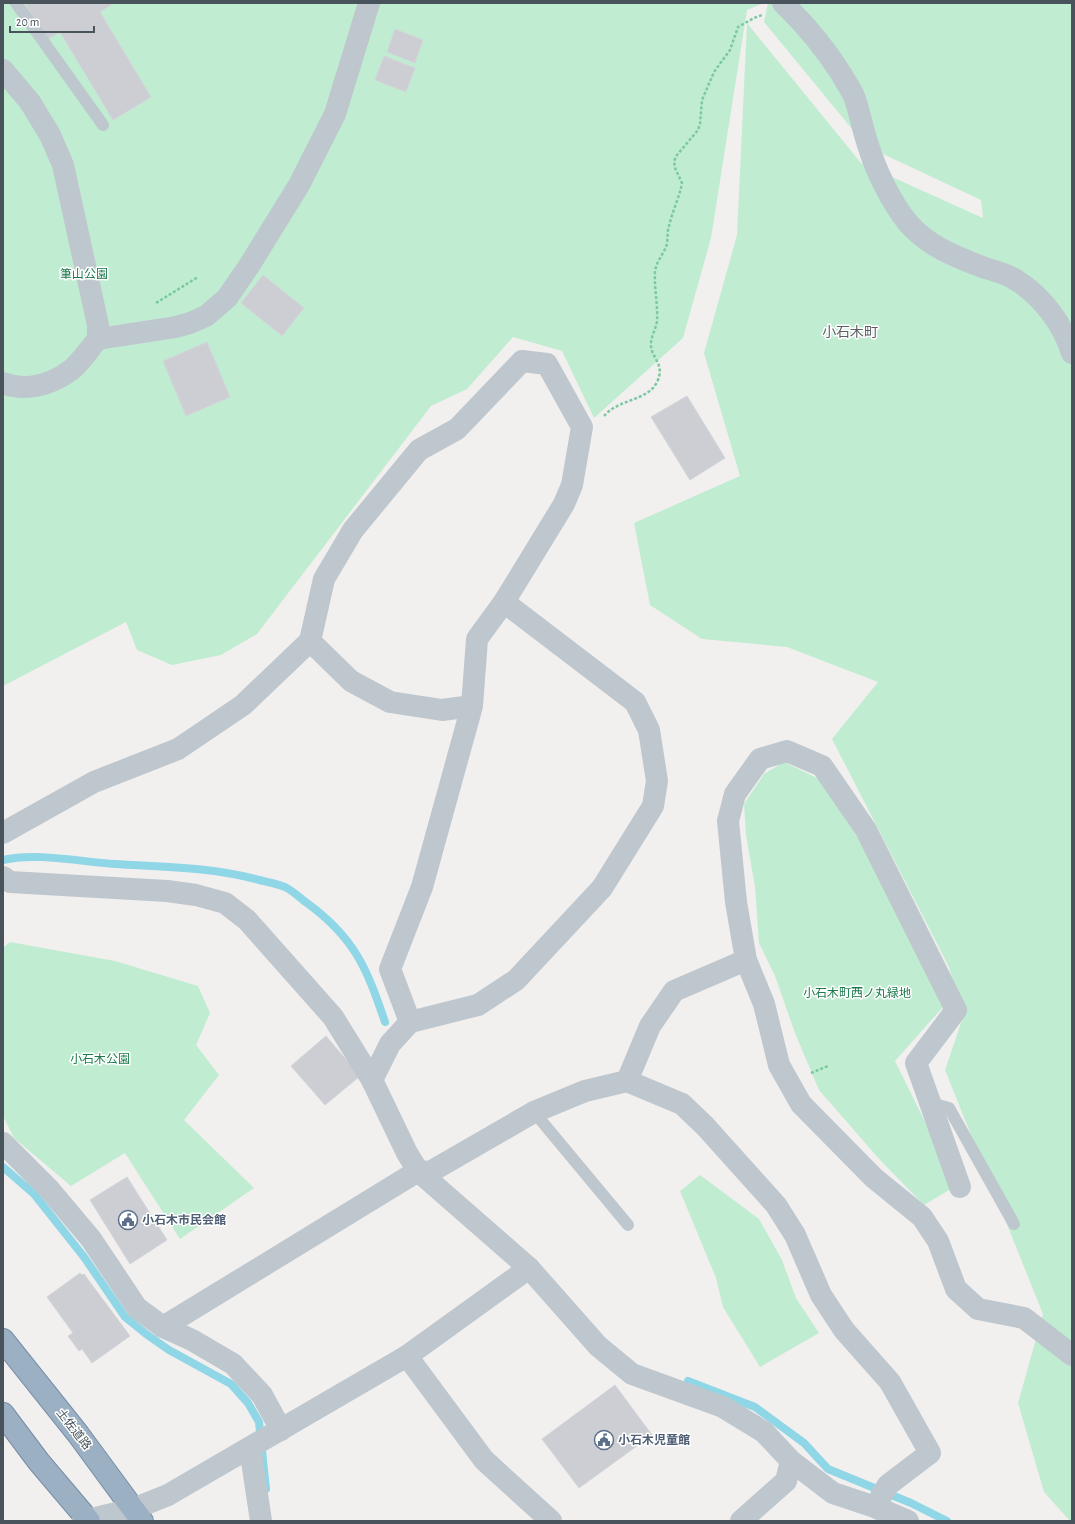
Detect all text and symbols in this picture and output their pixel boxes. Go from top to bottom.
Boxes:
scale bar [10,8,94,34]
text: 20 m [16,16,39,28]
park label: 筆山公園 [60,267,108,280]
district label: 小石木町 [822,325,878,340]
park label: 小石木町西ノ丸緑地 [803,986,911,999]
park label: 小石木公園 [70,1053,130,1065]
public building icon: 小石木市民会館 [117,1209,139,1231]
place label: 小石木市民会館 [142,1214,226,1226]
street label: 土佐道路 [54,1406,94,1452]
public building icon: 小石木児童館 [593,1429,615,1451]
place label: 小石木児童館 [618,1434,690,1446]

